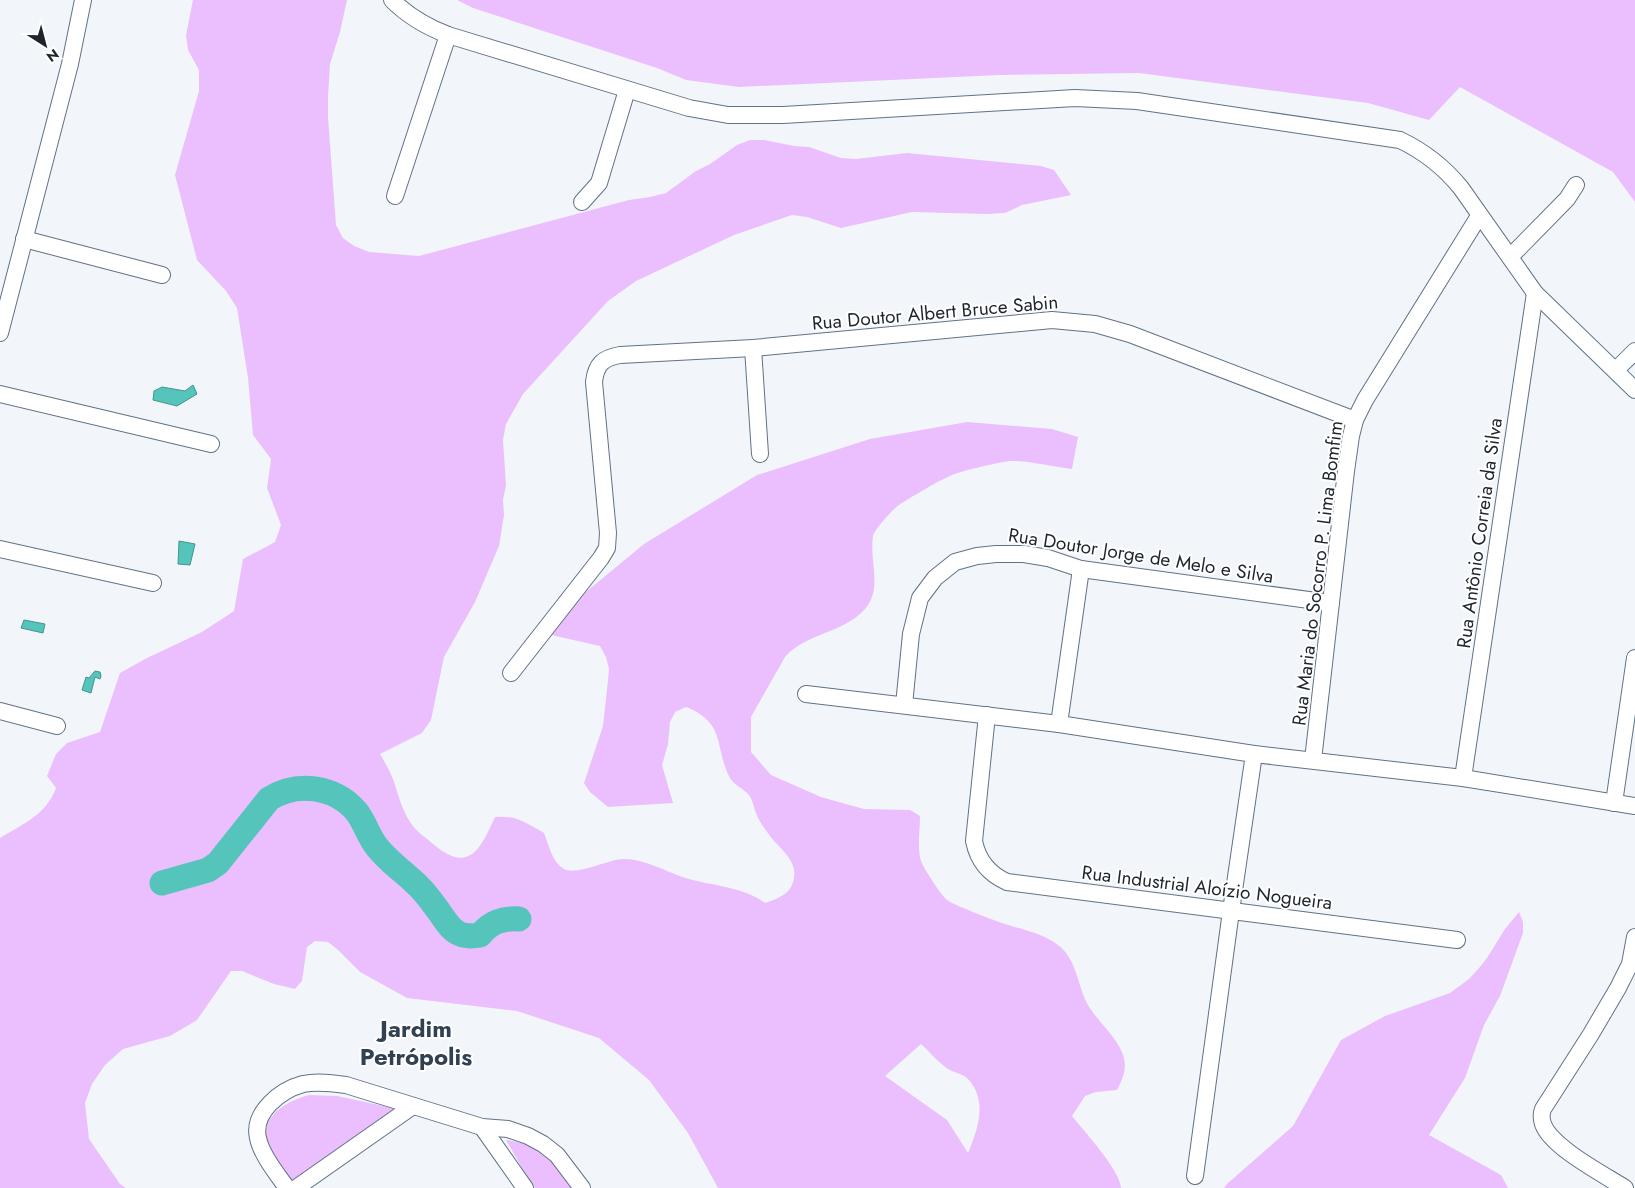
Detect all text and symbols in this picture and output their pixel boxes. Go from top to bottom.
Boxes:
north arrow [20,20,70,70]
text: N [42,44,63,67]
street label: Rua Doutor Albert Bruce Sabin [811,288,1059,337]
street label: Rua Antônio Correia da Silva [1450,416,1509,650]
street label: Rua Maria do Socorro P. Lima Bomfim [1285,419,1350,727]
street label: Rua Doutor Jorge de Melo e Silva [1006,521,1275,590]
street label: Rua Industrial Aloízio Nogueira [1080,859,1334,916]
district label: Jardim Petrópolis [360,1011,472,1074]

